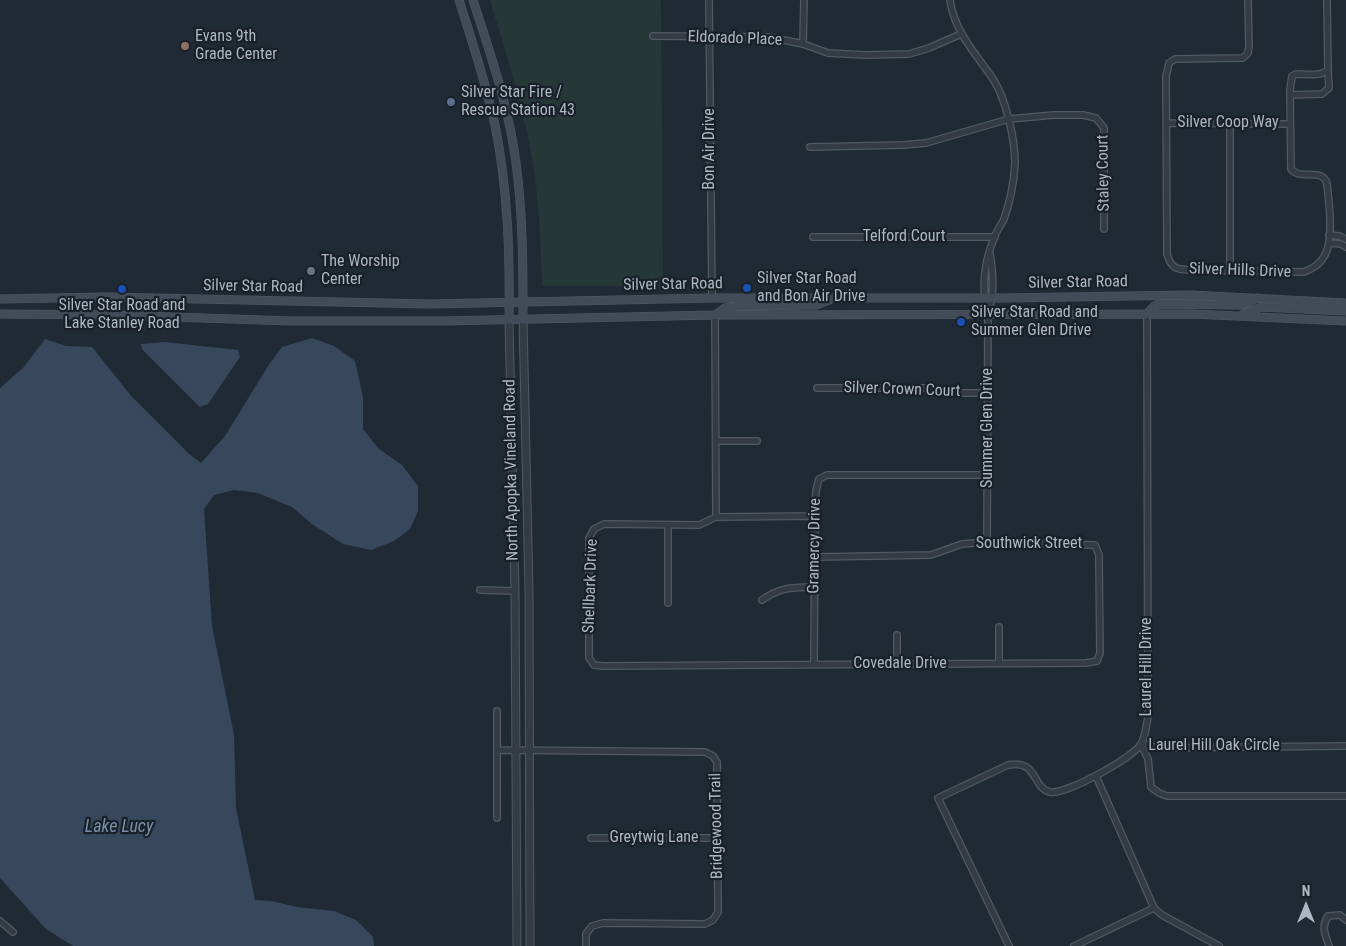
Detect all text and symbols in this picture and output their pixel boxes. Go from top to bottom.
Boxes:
place label: Evans 9th Grade Center [195,27,277,65]
street label: Eldorado Place [687,28,783,50]
marker: Evans 9th Grade Center [179,40,191,52]
place label: Silver Star Fire / Rescue Station 43 [461,83,575,121]
marker: Silver Star Fire / Rescue Station 43 [445,96,457,108]
street label: Bon Air Drive [700,108,720,190]
street label: Silver Coop Way [1177,113,1279,133]
street label: Staley Court [1094,134,1114,212]
street label: Telford Court [863,227,945,247]
place label: The Worship Center [321,252,400,290]
street label: Silver Hills Drive [1189,260,1291,282]
marker: The Worship Center [305,265,317,277]
place label: Silver Star Road and Bon Air Drive [757,269,866,307]
street label: Silver Star Road [1028,273,1128,293]
street label: Silver Star Road [623,275,723,295]
street label: Silver Star Road [203,277,303,297]
marker: Silver Star Road and Bon Air Drive [741,282,753,294]
marker: Silver Star Road and Lake Stanley Road [116,283,128,295]
place label: Silver Star Road and Lake Stanley Road [59,296,185,334]
place label: Silver Star Road and Summer Glen Drive [971,303,1098,341]
marker: Silver Star Road and Summer Glen Drive [955,316,967,328]
street label: Summer Glen Drive [978,368,998,488]
street label: Silver Crown Court [843,378,961,402]
street label: North Apopka Vineland Road [501,379,523,561]
street label: Gramercy Drive [805,498,825,594]
street label: Southwick Street [976,534,1082,554]
street label: Shellbark Drive [580,539,602,633]
street label: Laurel Hill Drive [1137,617,1157,717]
street label: Covedale Drive [853,654,947,674]
street label: Laurel Hill Oak Circle [1148,736,1280,756]
street label: Bridgewood Trail [706,773,728,879]
water label: Lake Lucy [85,816,153,838]
street label: Greytwig Lane [609,828,699,848]
north arrow [1281,881,1331,931]
text: N [1302,883,1310,899]

